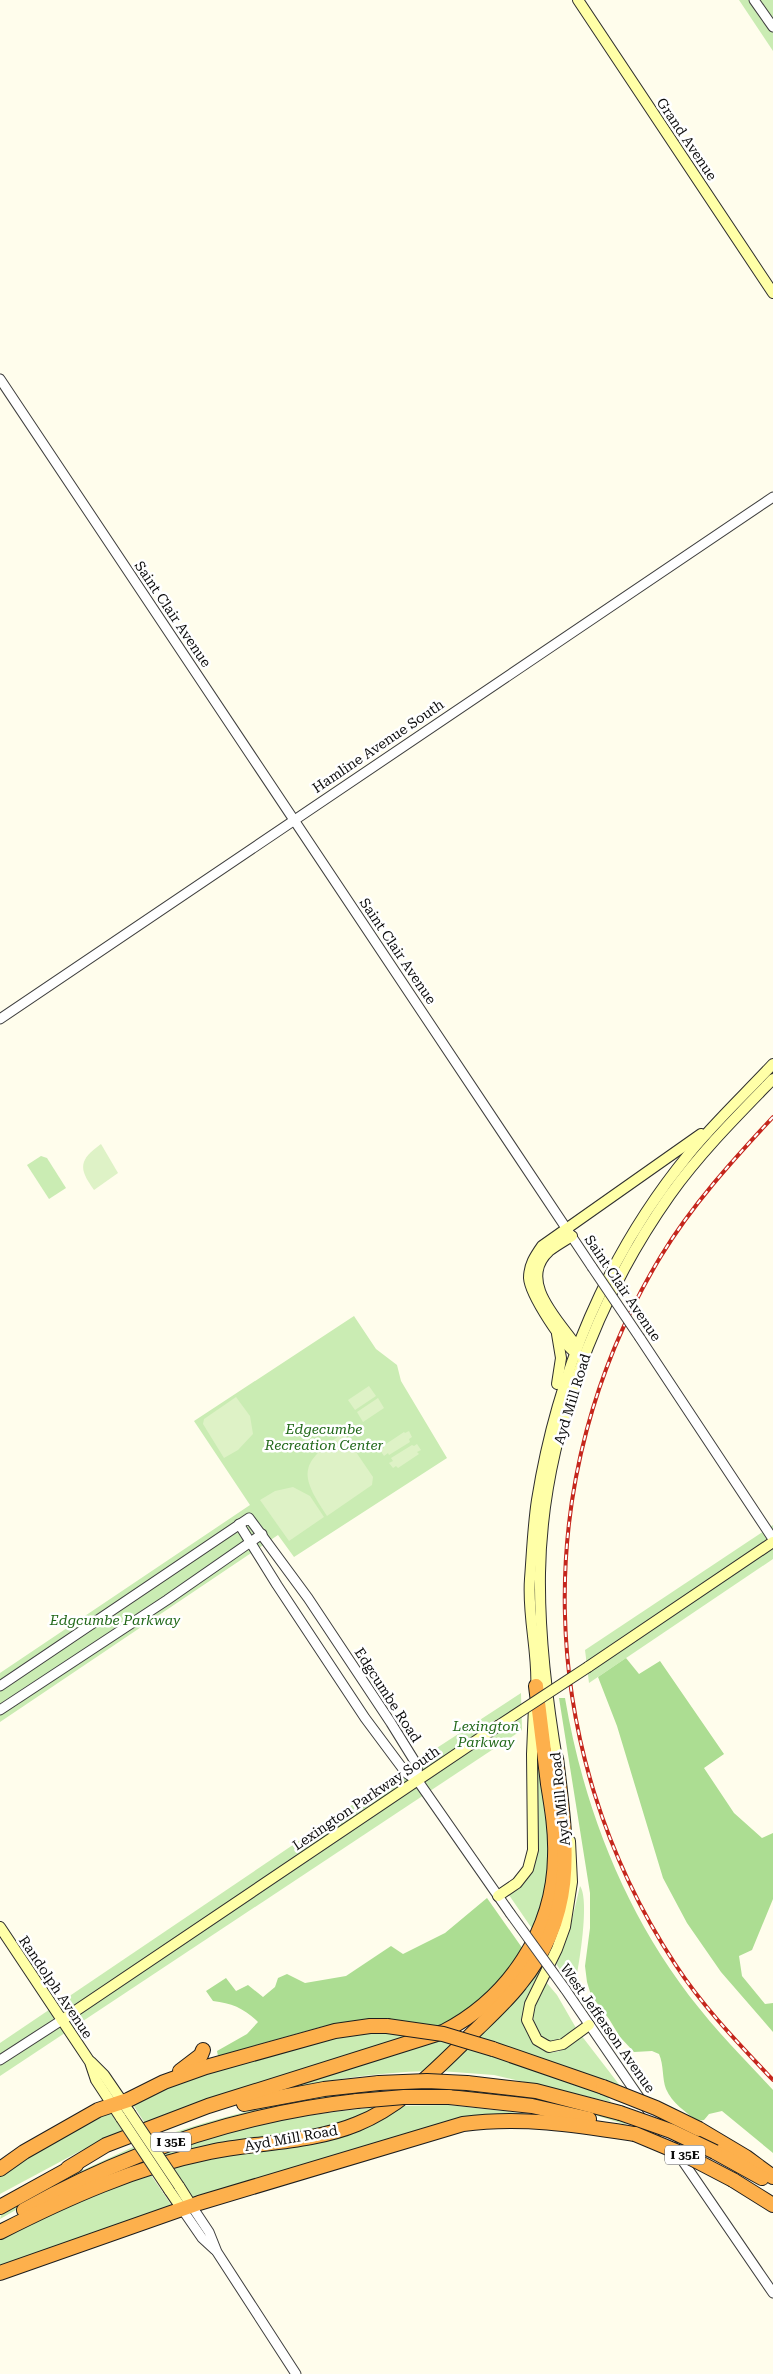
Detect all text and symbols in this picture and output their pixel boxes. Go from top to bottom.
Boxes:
street label: Grand Avenue [654,95,721,183]
street label: Saint Clair Avenue [132,558,215,670]
street label: Hamline Avenue South [309,696,447,796]
street label: Saint Clair Avenue [357,895,440,1007]
street label: Saint Clair Avenue [582,1232,665,1344]
street label: Ayd Mill Road [551,1352,593,1446]
park label: Edgecumbe Recreation Center [264,1421,383,1453]
park label: Edgcumbe Parkway [49,1612,181,1628]
street label: Edgcumbe Road [351,1645,425,1745]
park label: Lexington Parkway [452,1718,520,1750]
street label: Lexington Parkway South [289,1743,443,1853]
street label: Ayd Mill Road [547,1751,573,1847]
street label: Randolph Avenue [16,1933,96,2041]
street label: West Jefferson Avenue [557,1961,659,2096]
street label: Ayd Mill Road [243,2122,339,2154]
road number: I 35E [151,2132,191,2152]
road number: I 35E [665,2146,705,2164]

